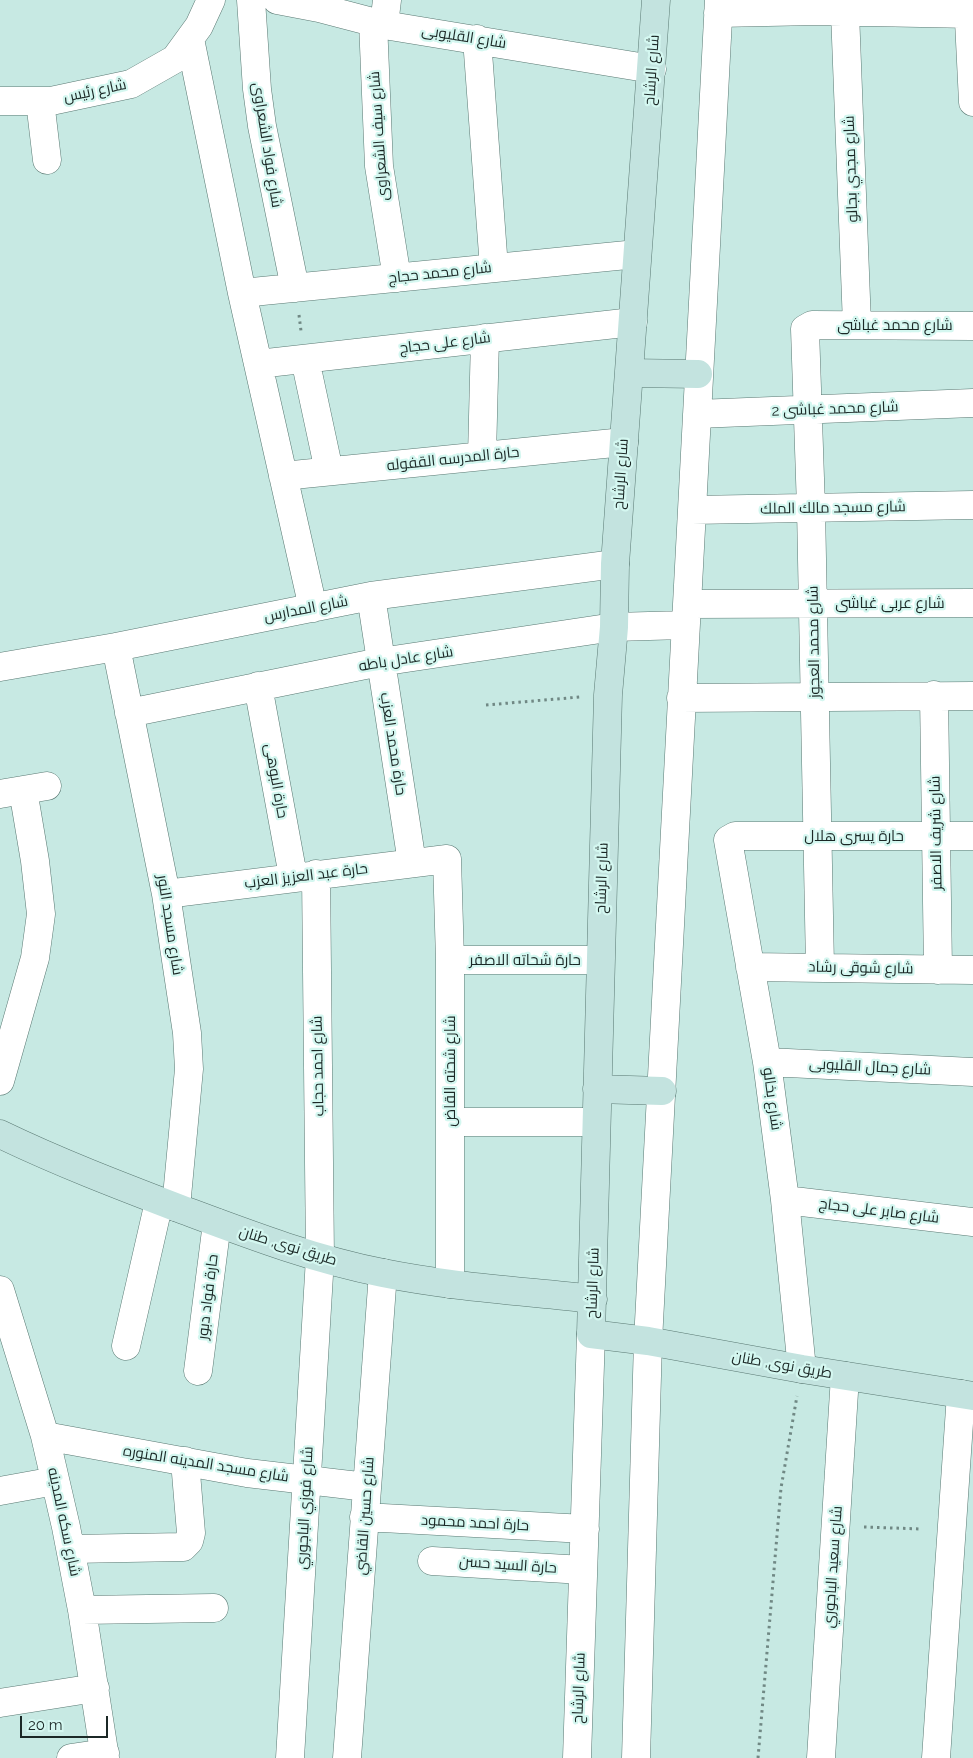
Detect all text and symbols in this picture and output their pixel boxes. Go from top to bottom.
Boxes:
street label: شارع القليوبى [420,21,508,53]
street label: شارع الرشاح [641,34,663,106]
street label: شارع سيف الشعراوى [365,70,393,202]
street label: شارع رئيس [62,76,128,106]
street label: شارع فواد الشعراوى [248,81,286,209]
street label: شارع مجدي بجالو [840,115,862,223]
street label: شارع محمد حجاج [387,259,493,287]
street label: شارع محمد غباشى [837,316,953,334]
street label: شارع على حجاج [398,328,492,358]
street label: شارع محمد غباشى 2 [771,398,899,420]
street label: شارع الرشاح [610,438,632,510]
street label: حارة المدرسه القفوله [386,443,520,475]
street label: شارع مسجد مالك الملك [760,498,906,518]
street label: شارع محمد العجوز [804,585,824,699]
street label: شارع المدارس [262,592,350,626]
street label: شارع عربى غباشى [835,594,945,612]
street label: شارع عادل باطه [357,643,455,675]
street label: حارة محمد العزب [376,691,410,797]
street label: حارة البوهى [261,742,291,820]
street label: شارع شريف الاصفر [926,776,946,890]
street label: حارة يسرى هلال [804,827,904,845]
street label: شارع الرشاح [592,842,612,914]
street label: حارة عبد العزيز العزب [243,859,369,893]
street label: شارع مسجد النور [153,873,187,977]
street label: حارة شحاته الاصفر [469,951,581,969]
street label: شارع شوقى رشاد [808,958,914,978]
street label: شارع احمد حجاب [308,1015,328,1117]
street label: شارع شحته القاض [441,1015,459,1127]
street label: شارع جمال القليوبى [808,1055,932,1079]
street label: شارع بخالو [759,1066,785,1132]
street label: شارع صابر على حجاج [818,1195,940,1227]
street label: طريق نوى, طنان [237,1223,339,1269]
street label: شارع الرشاح [583,1247,603,1319]
street label: حارة فواد دبور [194,1253,222,1341]
street label: طريق نوى, طنان [731,1347,833,1383]
street label: شارع مسجد المدينه المنوره [122,1442,290,1486]
street label: شارع فوزي الباجوري [293,1446,317,1570]
street label: شارع حسين القاضي [352,1456,378,1576]
street label: شارع سكه المدينه [44,1466,84,1578]
street label: شارع سعيد الباجوري [820,1505,846,1629]
street label: حارة احمد محمود [420,1511,530,1535]
street label: حارة السيد حسن [458,1553,558,1577]
street label: شارع الرشاح [569,1652,589,1724]
scale bar [22,1706,110,1738]
text: 20 m [28,1716,63,1734]

